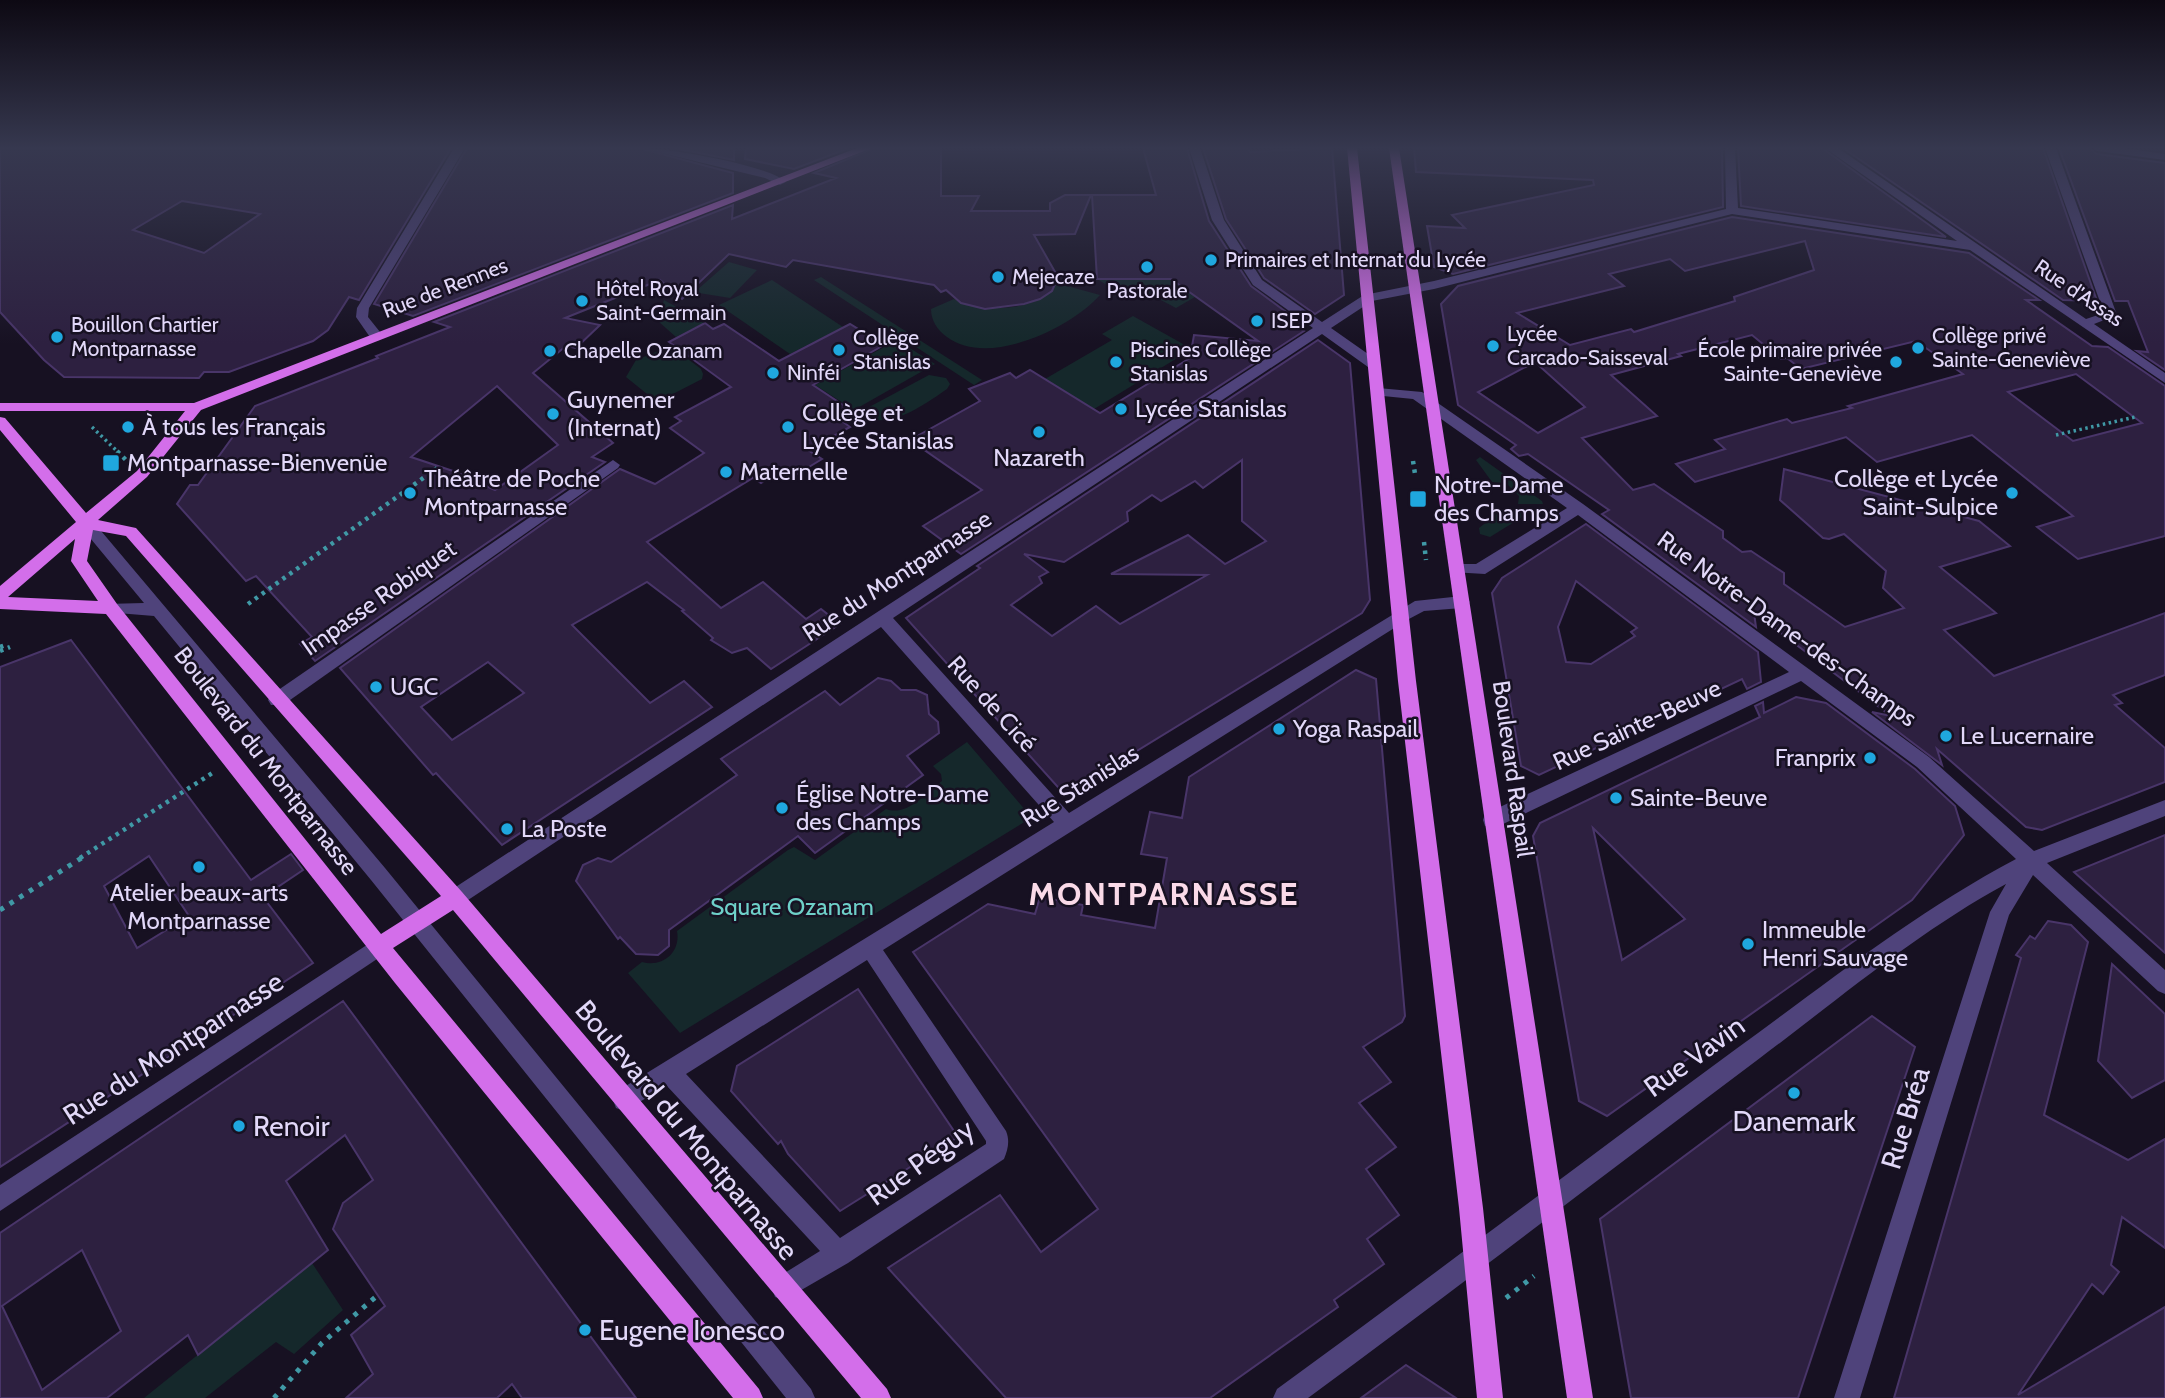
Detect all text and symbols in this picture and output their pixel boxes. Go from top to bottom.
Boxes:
place label: Primaires et Internat du Lycée [1225,247,1486,272]
street label: Rue de Rennes [379,252,511,323]
marker: Primaires et Internat du Lycée [1203,252,1219,268]
street label: Rue d'Assas [2030,254,2129,332]
marker: Pastorale [1139,259,1155,275]
place label: Mejecaze [1012,264,1095,290]
marker: Mejecaze [990,269,1006,285]
place label: Hôtel Royal Saint-Germain [596,276,726,325]
place label: Pastorale [1106,278,1188,303]
marker: Hôtel Royal Saint-Germain [574,293,590,309]
place label: ISEP [1271,308,1312,333]
place label: Bouillon Chartier Montparnasse [71,312,219,361]
marker: ISEP [1249,313,1265,329]
place label: Lycée Carcado-Saisseval [1507,321,1668,370]
place label: Collège privé Sainte-Geneviève [1932,323,2091,372]
place label: Collège Stanislas [853,325,931,374]
marker: Bouillon Chartier Montparnasse [49,329,65,345]
place label: Piscines Collège Stanislas [1130,337,1271,386]
place label: École primaire privée Sainte-Geneviève [1697,337,1882,386]
place label: Chapelle Ozanam [564,338,722,363]
marker: Lycée Carcado-Saisseval [1485,338,1501,354]
marker: Collège privé Sainte-Geneviève [1910,340,1926,356]
marker: Collège Stanislas [831,342,847,358]
marker: Chapelle Ozanam [542,343,558,359]
marker: Piscines Collège Stanislas [1108,354,1124,370]
marker: École primaire privée Sainte-Geneviève [1888,354,1904,370]
place label: Ninféi [787,360,840,385]
marker: Ninféi [765,365,781,381]
place label: Guynemer (Internat) [567,385,675,442]
place label: Lycée Stanislas [1135,394,1287,423]
place label: Collège et Lycée Stanislas [802,398,954,455]
marker: Lycée Stanislas [1113,401,1129,417]
marker: Guynemer (Internat) [545,406,561,422]
place label: À tous les Français [142,412,326,441]
marker: À tous les Français [120,419,136,435]
marker: Collège et Lycée Stanislas [780,419,796,435]
marker: Nazareth [1031,424,1047,440]
place label: Nazareth [993,443,1085,472]
place label: Montparnasse-Bienvenüe [127,448,387,477]
marker: Montparnasse-Bienvenüe [101,453,121,473]
place label: Maternelle [740,457,848,486]
place label: Théâtre de Poche Montparnasse [424,464,600,521]
marker: Maternelle [718,464,734,480]
place label: Collège et Lycée Saint-Sulpice [1834,464,1998,521]
place label: Notre-Dame des Champs [1434,470,1564,527]
marker: Théâtre de Poche Montparnasse [402,485,418,501]
marker: Collège et Lycée Saint-Sulpice [2004,485,2020,501]
marker: Notre-Dame des Champs [1408,489,1428,509]
street label: Rue du Montparnasse [797,504,996,647]
street label: Rue Notre-Dame-des-Champs [1652,525,1923,733]
street label: Impasse Robiquet [296,534,461,661]
street label: Boulevard du Montparnasse [168,641,365,881]
street label: Rue de Cicé [942,650,1043,758]
place label: UGC [390,672,438,701]
street label: Rue Sainte-Beuve [1548,673,1725,776]
marker: UGC [368,679,384,695]
street label: Boulevard Raspail [1487,679,1540,860]
place label: Yoga Raspail [1292,714,1418,743]
marker: Yoga Raspail [1271,721,1287,737]
place label: Le Lucernaire [1960,721,2094,750]
marker: Le Lucernaire [1938,728,1954,744]
street label: Rue Stanislas [1016,738,1144,833]
place label: Franprix [1775,743,1857,772]
marker: Franprix [1862,750,1878,766]
place label: Église Notre-Dame des Champs [796,779,989,836]
place label: Sainte-Beuve [1630,783,1767,812]
marker: Sainte-Beuve [1608,790,1624,806]
marker: Église Notre-Dame des Champs [774,800,790,816]
place label: La Poste [521,814,607,843]
marker: La Poste [499,821,515,837]
marker: Atelier beaux-arts Montparnasse [191,859,207,875]
district label: MONTPARNASSE [1029,874,1299,913]
place label: Atelier beaux-arts Montparnasse [110,878,288,935]
park label: Square Ozanam [710,892,874,921]
place label: Immeuble Henri Sauvage [1762,915,1908,972]
marker: Immeuble Henri Sauvage [1740,936,1756,952]
street label: Rue du Montparnasse [57,964,289,1132]
street label: Boulevard du Montparnasse [568,993,806,1267]
street label: Rue Vavin [1637,1008,1751,1104]
street label: Rue Bréa [1873,1062,1937,1173]
marker: Danemark [1786,1085,1802,1101]
place label: Danemark [1733,1104,1856,1138]
place label: Renoir [253,1109,330,1143]
street label: Rue Péguy [860,1112,980,1212]
marker: Renoir [231,1118,247,1134]
place label: Eugene Ionesco [599,1313,785,1347]
marker: Eugene Ionesco [577,1322,593,1338]

